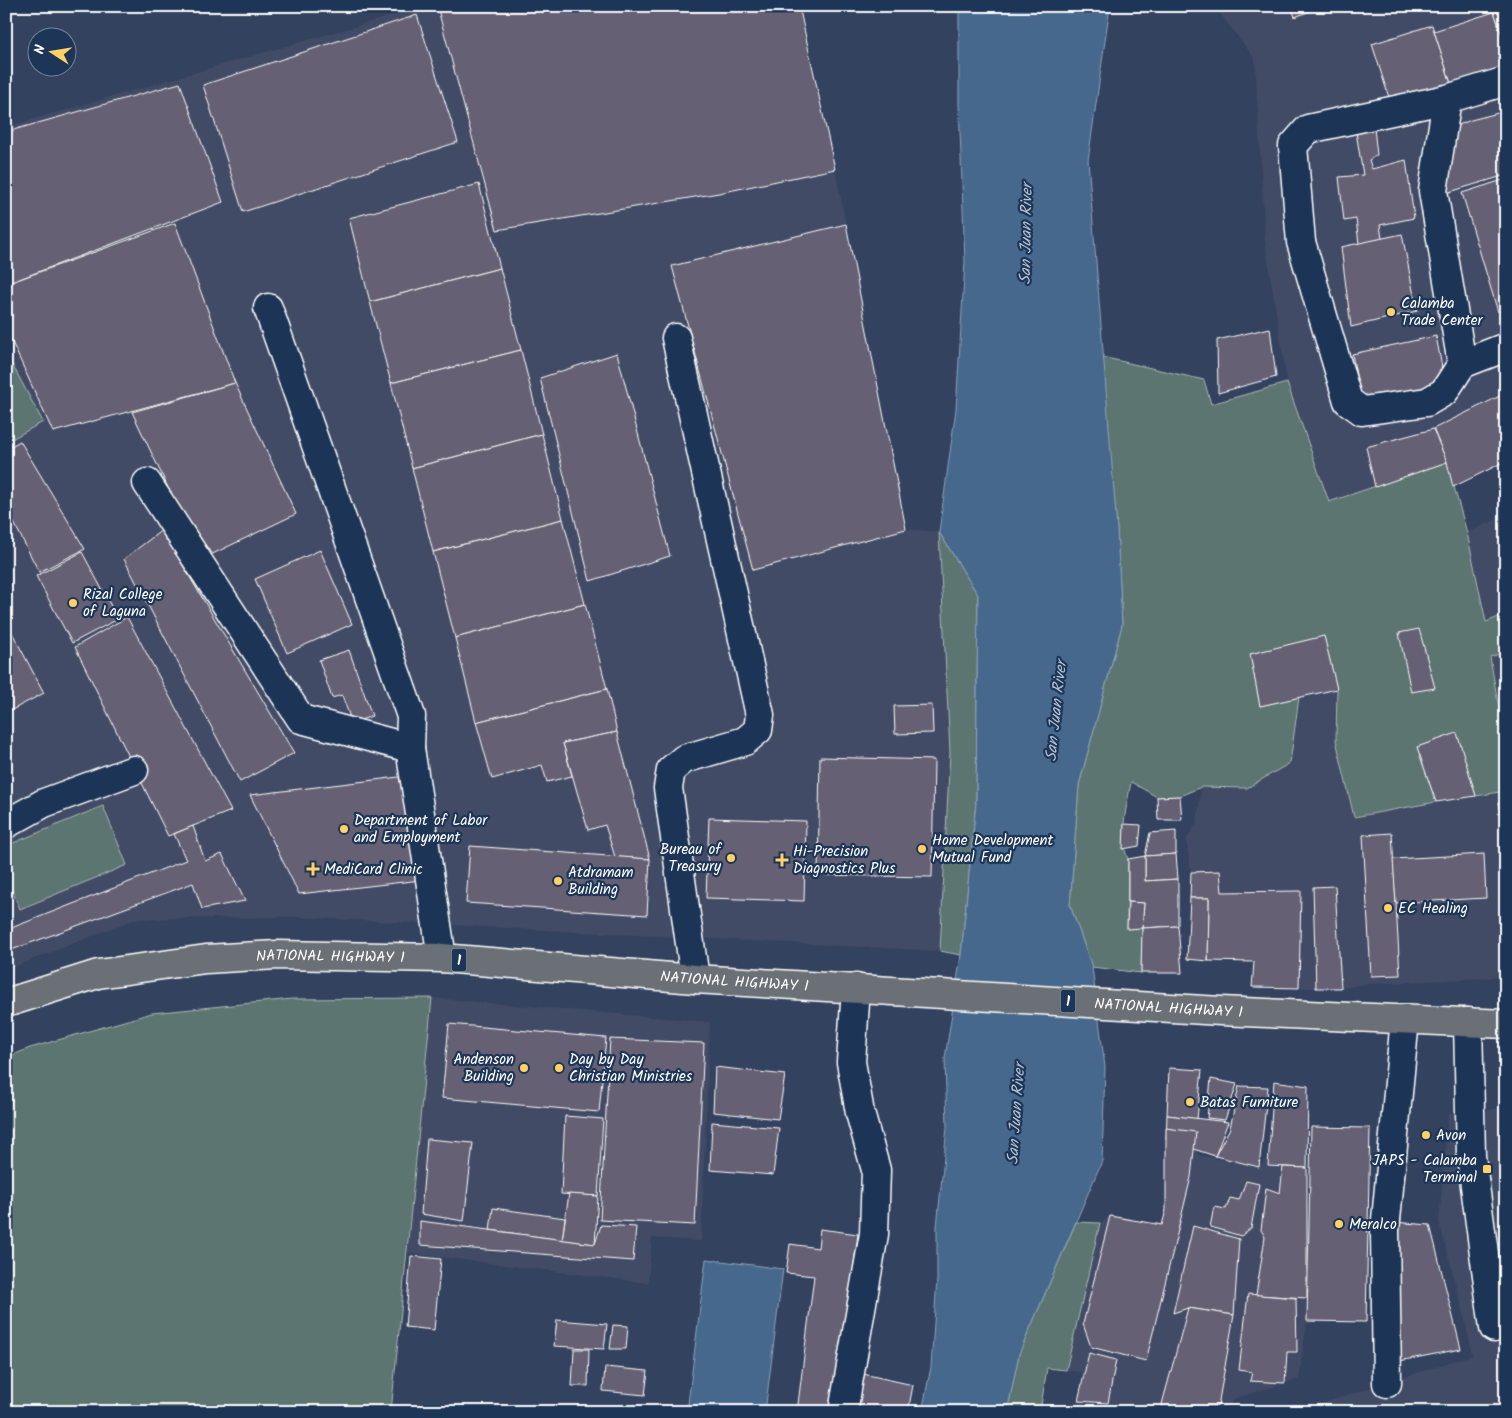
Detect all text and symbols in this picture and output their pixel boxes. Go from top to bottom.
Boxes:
north arrow [28,28,78,78]
text: N [29,43,52,56]
water label: San Juan River [1013,180,1040,285]
place label: Calamba Trade Center [1401,292,1484,333]
marker: Calamba Trade Center [1385,306,1397,318]
place label: Rizal College of Laguna [83,583,163,624]
marker: Rizal College of Laguna [67,597,79,609]
water label: San Juan River [1039,656,1075,763]
place label: Department of Labor and Employment [354,809,488,850]
marker: Department of Labor and Employment [338,823,350,835]
place label: Home Development Mutual Fund [932,829,1053,870]
place label: Bureau of Treasury [660,838,722,879]
place label: Hi-Precision Diagnostics Plus [793,840,896,881]
marker: Home Development Mutual Fund [916,843,928,855]
marker: Bureau of Treasury [725,852,737,864]
marker: Hi-Precision Diagnostics Plus [775,853,789,867]
place label: MediCard Clinic [324,858,423,882]
place label: Atdramam Building [568,861,633,902]
marker: MediCard Clinic [306,862,320,876]
marker: Atdramam Building [552,875,564,887]
place label: EC Healing [1398,897,1468,921]
marker: EC Healing [1382,902,1394,914]
street label: NATIONAL HIGHWAY 1 [255,944,405,970]
road number: 1 [452,948,466,972]
street label: NATIONAL HIGHWAY 1 [659,965,810,999]
road number: 1 [1060,989,1076,1012]
street label: NATIONAL HIGHWAY 1 [1094,992,1244,1025]
place label: Andenson Building [453,1048,514,1089]
place label: Day by Day Christian Ministries [569,1048,693,1089]
water label: San Juan River [1001,1059,1033,1165]
marker: Andenson Building [518,1062,530,1074]
marker: Day by Day Christian Ministries [553,1062,565,1074]
place label: Batas Furniture [1200,1091,1298,1115]
marker: Batas Furniture [1184,1096,1196,1108]
place label: Avon [1436,1124,1466,1148]
marker: Avon [1420,1129,1432,1141]
place label: JAPS - Calamba Terminal [1372,1149,1477,1190]
marker: JAPS - Calamba Terminal [1481,1163,1493,1175]
place label: Meralco [1349,1213,1397,1237]
marker: Meralco [1333,1218,1345,1230]

